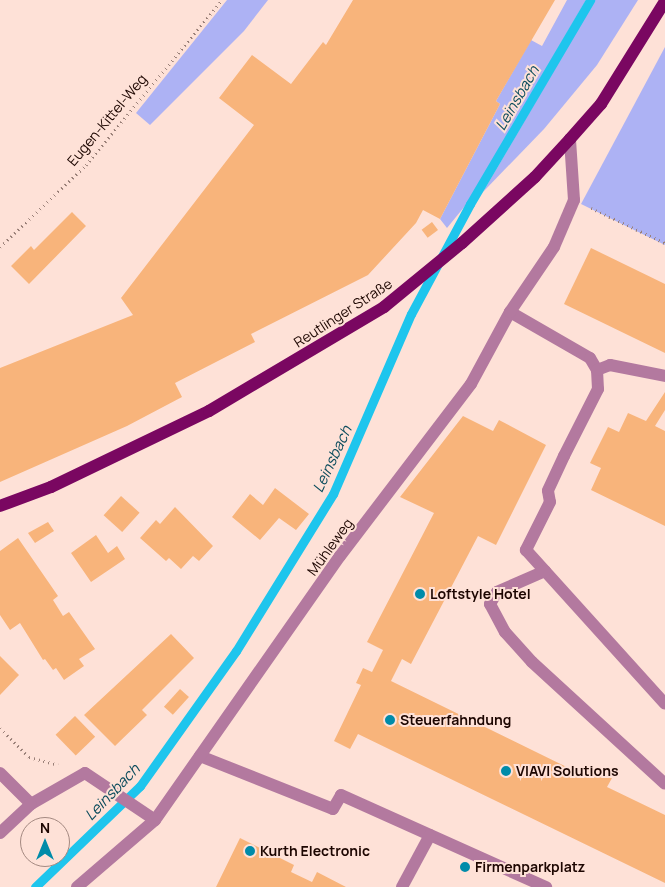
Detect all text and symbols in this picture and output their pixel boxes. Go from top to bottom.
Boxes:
water label: Leinsbach [491,63,543,133]
street label: Eugen-Kittel-Weg [64,71,150,169]
street label: Reutlinger Straße [291,275,395,351]
water label: Leinsbach [309,423,355,495]
street label: Mühleweg [304,515,356,579]
place label: Loftstyle Hotel [430,586,531,602]
marker: Loftstyle Hotel [414,588,426,600]
place label: Steuerfahndung [400,712,511,728]
marker: Steuerfahndung [384,714,396,726]
water label: Leinsbach [81,760,143,824]
place label: VIAVI Solutions [516,763,619,779]
marker: VIAVI Solutions [500,765,512,777]
north arrow [20,817,70,867]
text: N [40,818,50,837]
place label: Kurth Electronic [260,843,370,859]
marker: Kurth Electronic [244,845,256,857]
place label: Firmenparkplatz [475,859,585,875]
marker: Firmenparkplatz [459,861,471,873]

